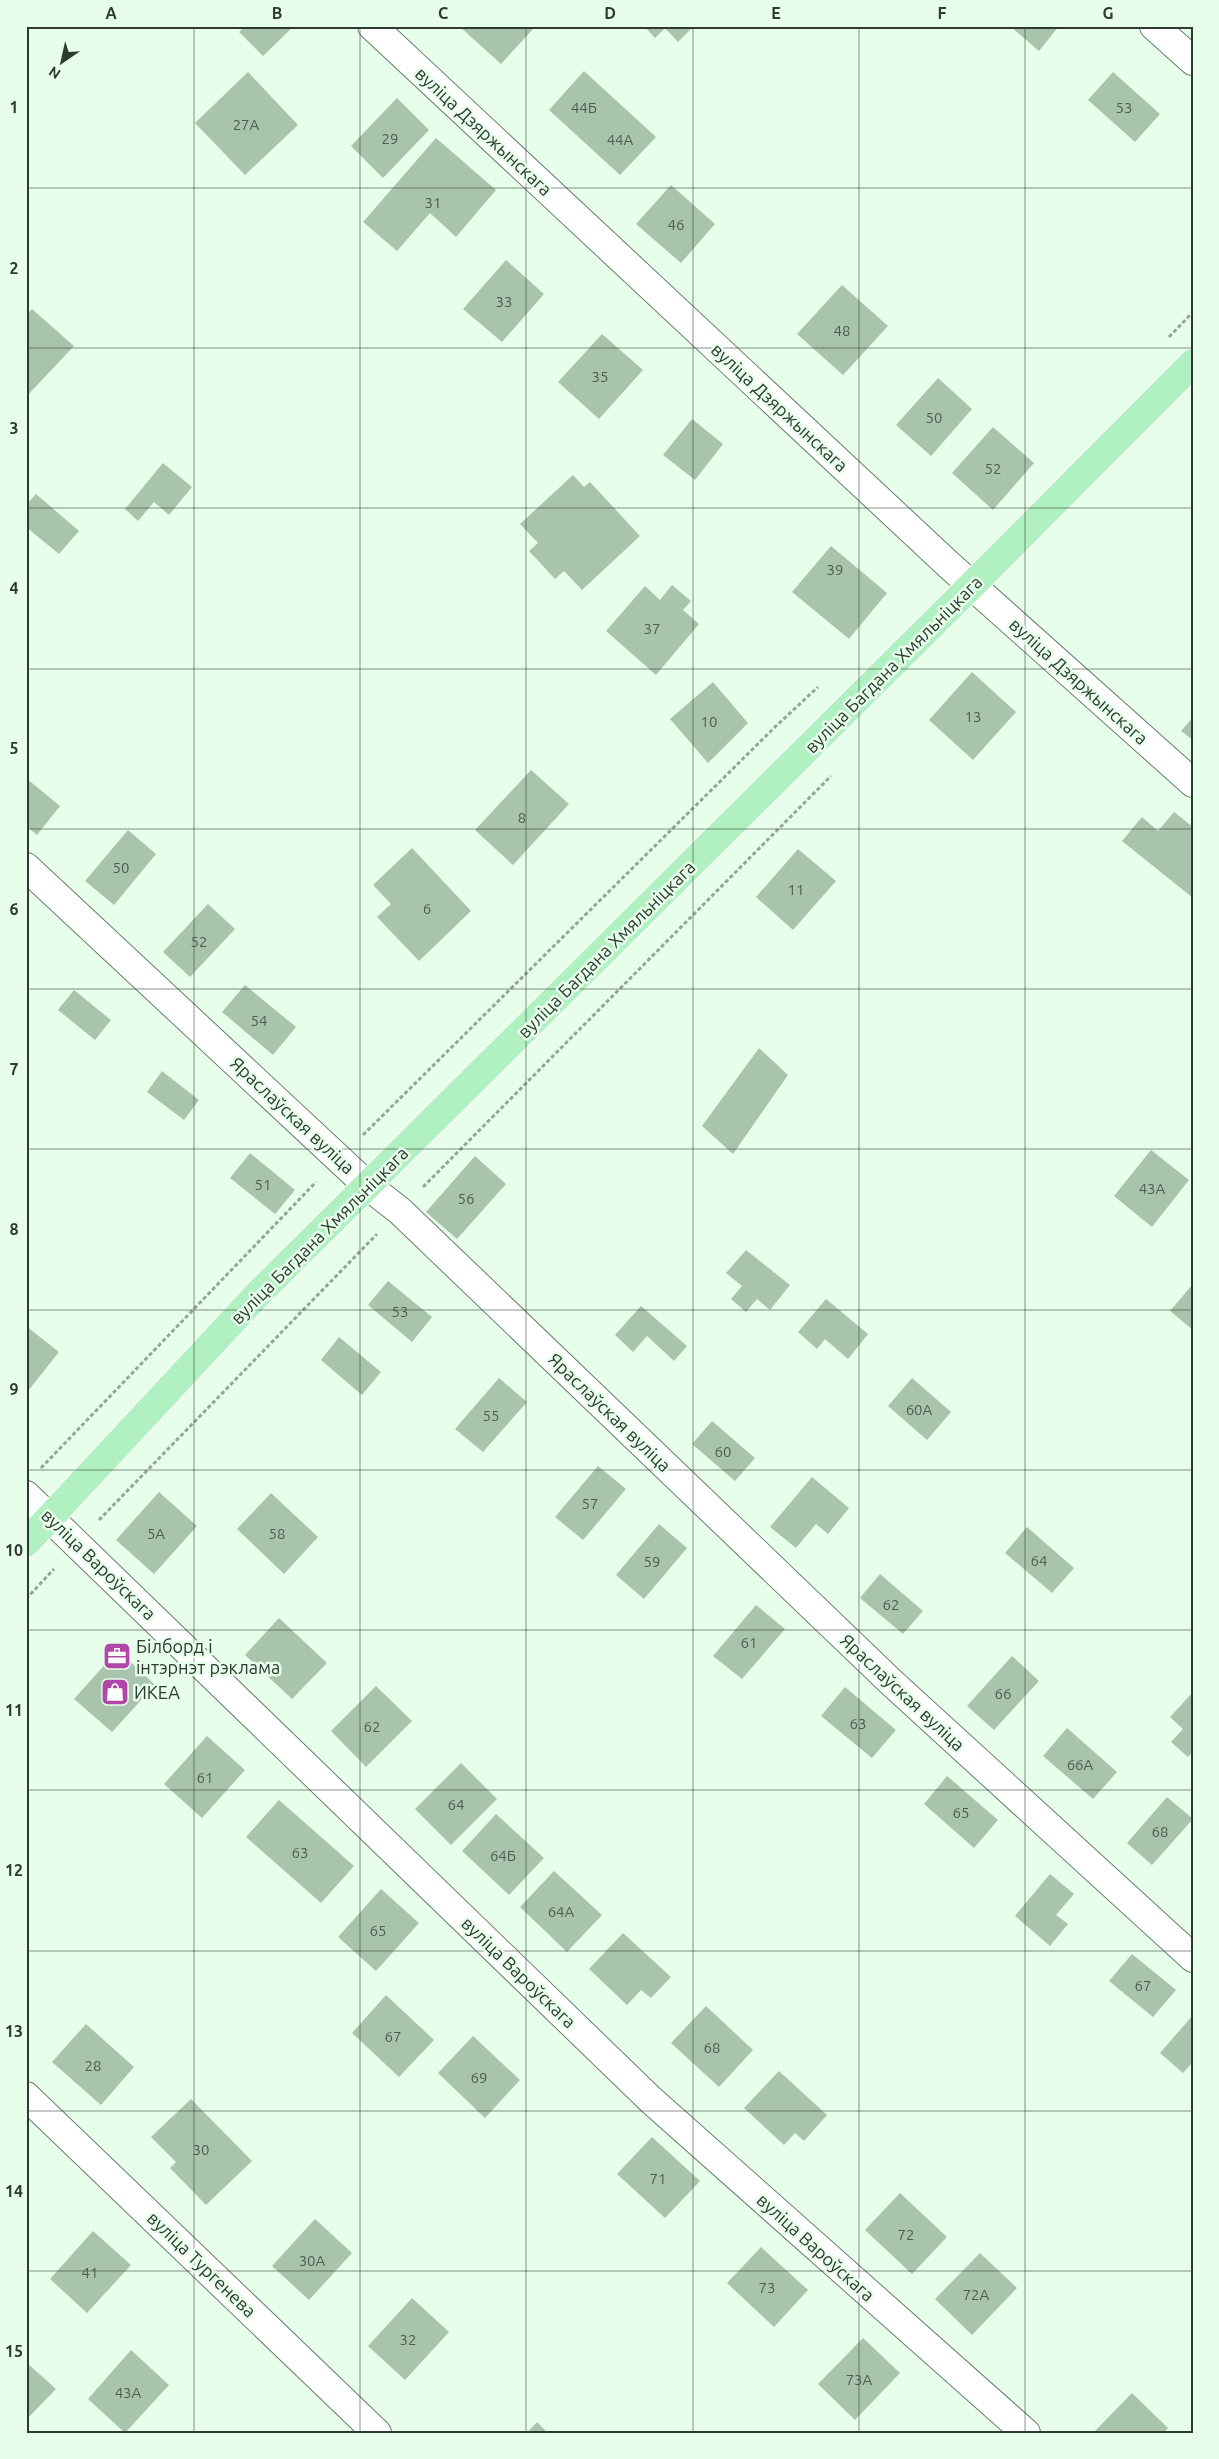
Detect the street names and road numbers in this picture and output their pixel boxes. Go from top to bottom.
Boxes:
street label: вуліца Дзяржынскага [412,63,556,199]
street label: вуліца Дзяржынскага [708,339,852,475]
street label: вуліца Багдана Хмяльніцкага [800,571,986,757]
street label: вуліца Дзяржынскага [1006,614,1152,748]
street label: вуліца Багдана Хмяльніцкага [513,856,699,1042]
street label: Яраслаўская вуліца [227,1053,359,1177]
street label: вуліца Багдана Хмяльніцкага [226,1142,412,1328]
street label: Яраслаўская вуліца [545,1349,675,1475]
street label: вуліца Вароўскага [38,1504,160,1624]
street label: Яраслаўская вуліца [837,1630,969,1754]
street label: вуліца Вароўскага [458,1912,580,2032]
street label: вуліца Вароўскага [753,2189,879,2305]
street label: вуліца Тургенева [144,2207,260,2321]

